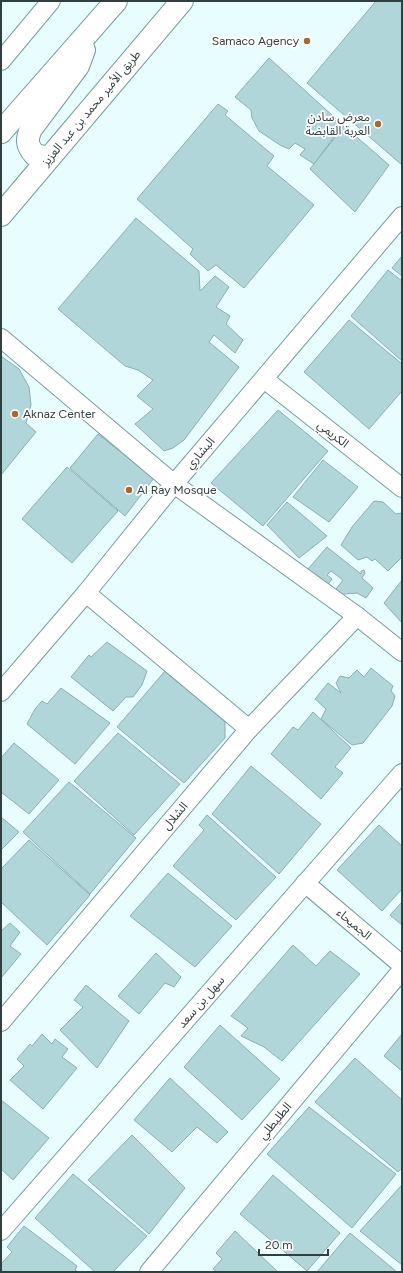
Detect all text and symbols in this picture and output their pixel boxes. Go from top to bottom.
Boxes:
place label: Samaco Agency [212,34,300,48]
marker: Samaco Agency [302,36,312,46]
street label: طريق الأمير محمد بن عبد العزيز [38,47,144,170]
place label: معرض سادن العربة القابضة [305,110,370,138]
marker: معرض سادن العربة القابضة [373,119,383,129]
place label: Aknaz Center [23,407,96,421]
marker: Aknaz Center [10,409,20,419]
street label: الكريمي [313,417,352,453]
street label: البشاري [182,434,220,473]
place label: Al Ray Mosque [137,483,217,497]
marker: Al Ray Mosque [124,485,134,495]
street label: الشلال [159,799,191,833]
street label: الجميحاء [334,905,374,943]
street label: سهل بن سعد [175,973,227,1031]
street label: الطليطلي [256,1100,297,1144]
scale bar [259,1231,328,1257]
text: 20 m [265,1238,293,1252]

